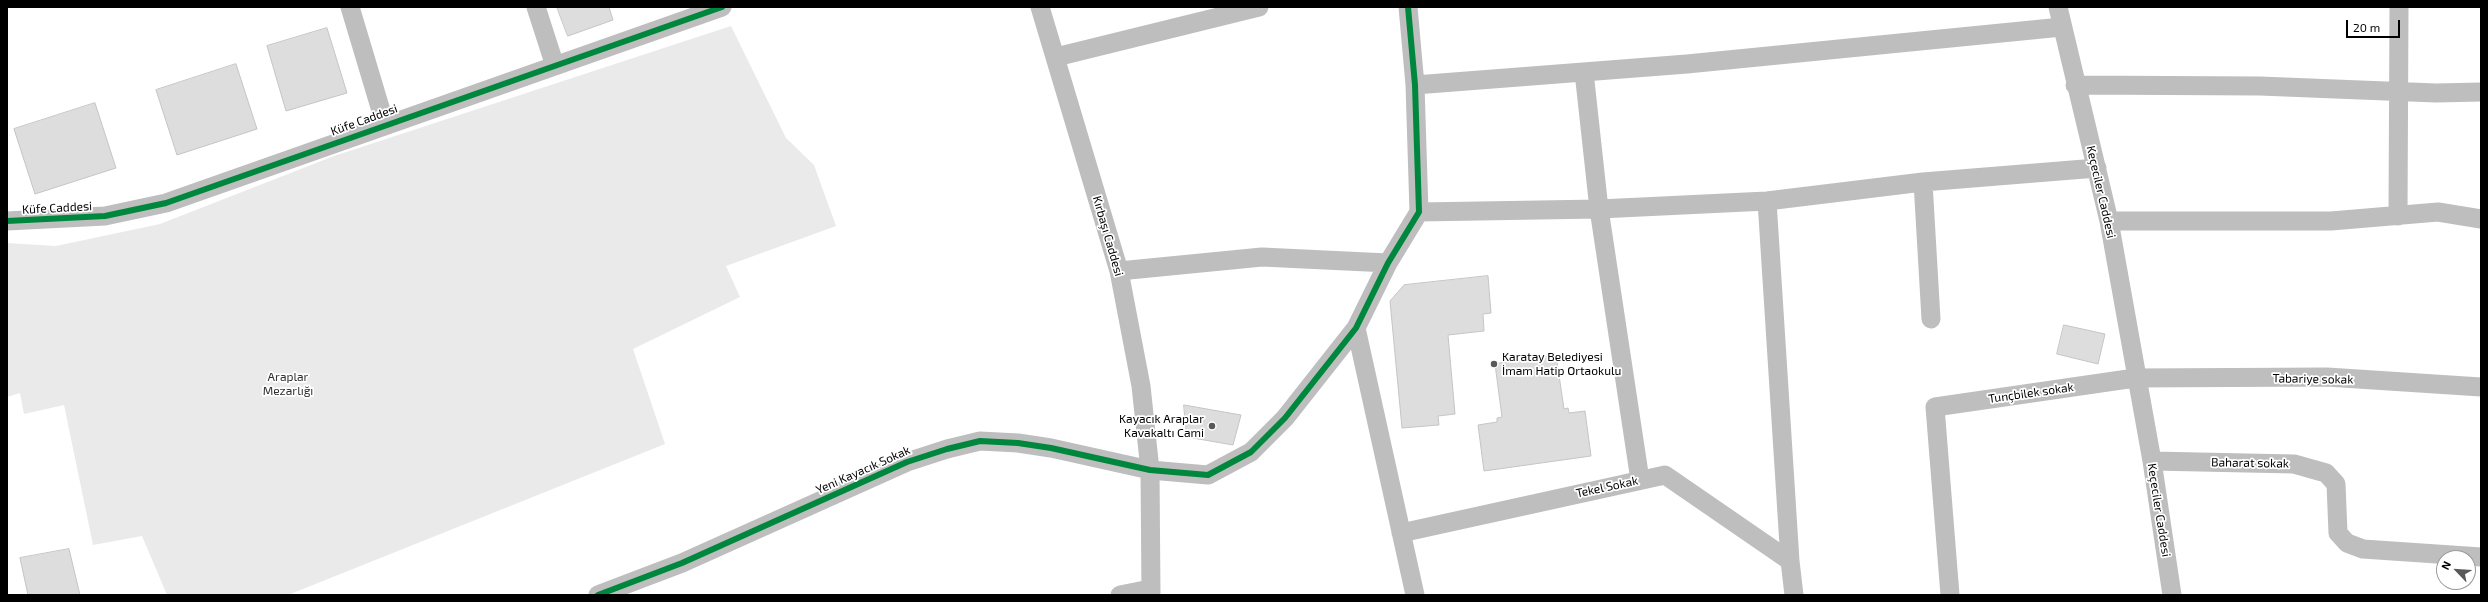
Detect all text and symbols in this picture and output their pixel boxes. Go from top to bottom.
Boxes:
scale bar [2348,12,2402,38]
text: 20 m [2353,20,2380,34]
street label: Küfe Caddesi [329,101,399,139]
street label: Keçeciler Caddesi [2083,144,2119,240]
street label: Kırbaşı Caddesi [1090,194,1126,278]
street label: Küfe Caddesi [22,199,92,217]
place label: Karatay Belediyesi İmam Hatip Ortaokulu [1502,350,1621,378]
marker: Karatay Belediyesi İmam Hatip Ortaokulu [1489,359,1499,369]
park label: Araplar Mezarlığı [263,370,313,398]
street label: Tabariye sokak [2273,371,2353,387]
street label: Tunçbilek sokak [1987,380,2075,406]
place label: Kayacık Araplar Kavakaltı Cami [1119,412,1204,440]
marker: Kayacık Araplar Kavakaltı Cami [1207,421,1217,431]
street label: Yeni Kayacık Sokak [814,443,912,497]
street label: Baharat sokak [2211,455,2289,471]
street label: Keçeciler Caddesi [2144,462,2174,558]
street label: Tekel Sokak [1575,473,1639,501]
north arrow [2436,550,2476,590]
text: N [2438,559,2453,571]

